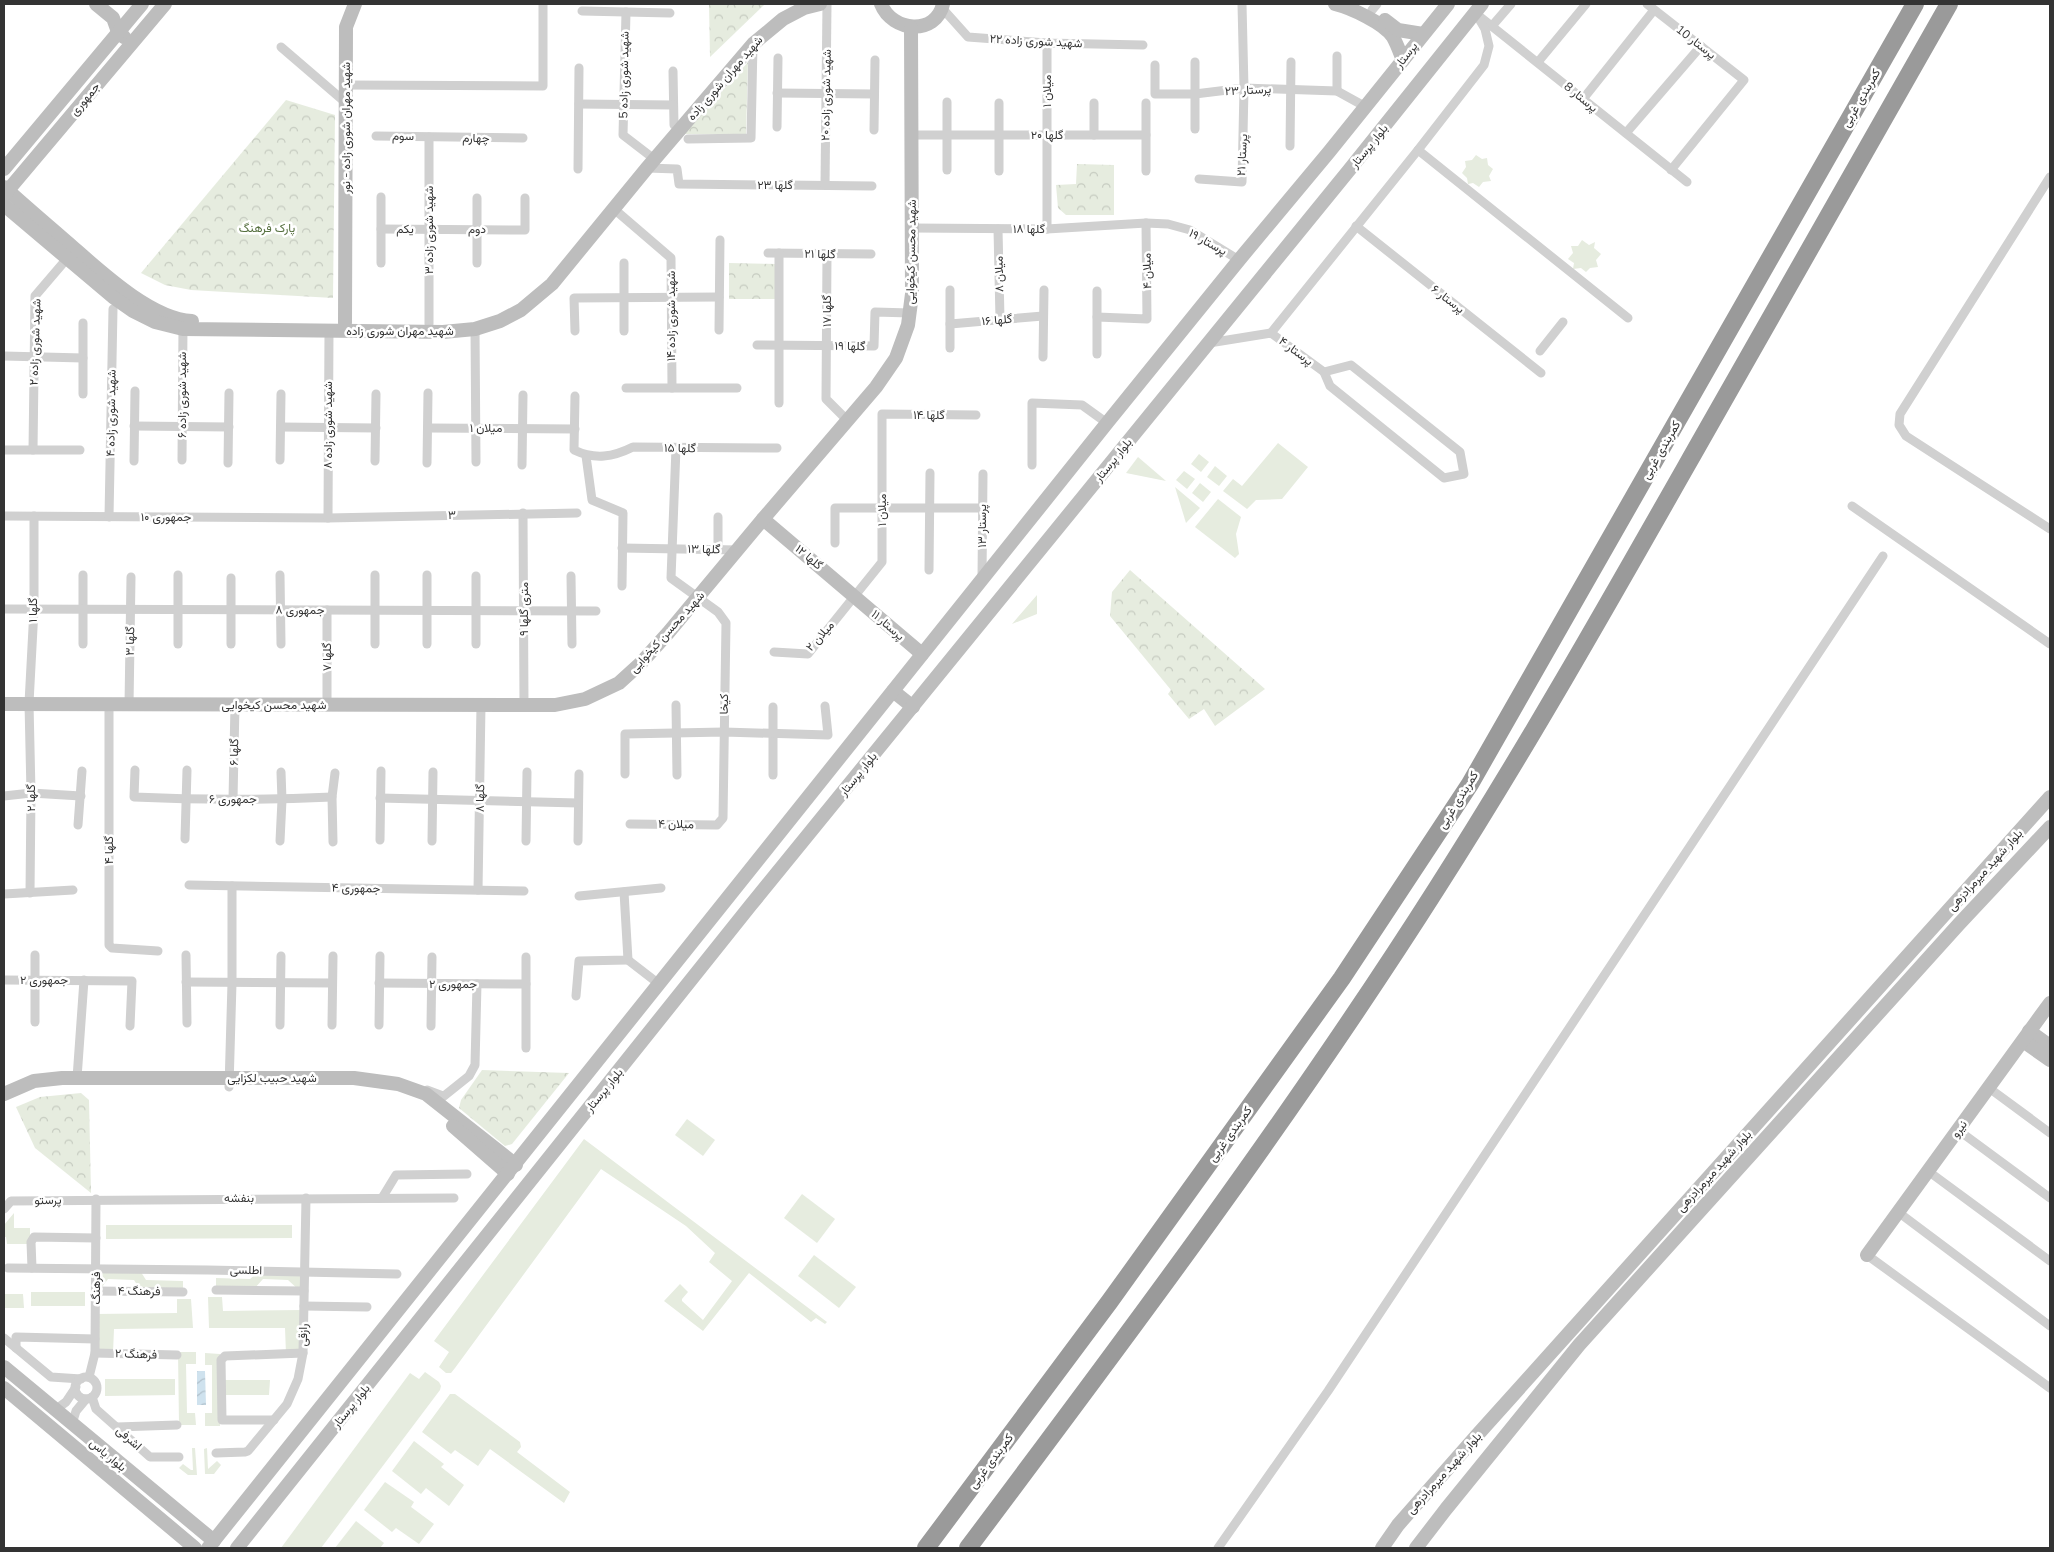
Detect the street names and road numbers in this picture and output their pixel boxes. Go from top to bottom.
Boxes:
street label: پرستار 10 [1673,21,1719,63]
street label: شهید شوری زاده 5 [615,31,633,119]
street label: شهید شوری زاده ۲۲ [989,31,1083,51]
street label: شهید مهران شوری زاده [684,32,766,124]
street label: پرستار [1390,39,1421,72]
street label: شهید شوری زاده ۲۰ [817,49,835,141]
street label: شهید مهران شوری زاده - نور [338,62,354,195]
street label: کمربندی غربی [1838,66,1884,130]
street label: میلان ۱ [1039,75,1054,107]
street label: پرستار 8 [1561,78,1601,116]
street label: جمهوری [66,79,104,119]
street label: پرستار ۲۳ [1224,81,1272,99]
street label: بلوار پرستار [1346,121,1392,172]
street label: گلها ۲۰ [1031,127,1063,143]
street label: سوم [392,128,414,144]
street label: چهارم [462,130,490,146]
street label: پرستار ۲۱ [1233,134,1251,176]
street label: گلها ۲۳ [757,177,793,193]
street label: شهید شوری زاده ۳ [421,186,437,274]
street label: شهید محسن کیخوایی [902,199,920,305]
street label: یکم [396,221,414,237]
street label: دوم [468,221,486,237]
street label: گلها ۱۸ [1013,221,1045,237]
street label: پرستار ۱۹ [1186,225,1230,259]
street label: گلها ۲۱ [804,246,836,262]
street label: میلان ۴ [1139,253,1154,289]
street label: میلان ۸ [991,256,1006,292]
street label: شهید شوری زاده ۱۴ [663,271,679,361]
street label: پرستار ۶ [1428,281,1468,317]
street label: گلها ۱۷ [819,295,835,327]
street label: شهید شوری زاده ۲ [25,298,45,386]
street label: گلها ۱۶ [981,311,1013,329]
street label: شهید مهران شوری زاده [346,323,454,339]
street label: پرستار ۴ [1276,333,1316,369]
street label: گلها ۱۹ [835,338,865,354]
street label: شهید شوری زاده ۶ [174,352,190,438]
street label: شهید شوری زاده ۴ [102,369,120,457]
street label: شهید شوری زاده ۸ [320,381,336,469]
street label: گلها ۱۴ [913,407,945,423]
street label: کمربندی غربی [1638,418,1684,482]
street label: میلان ۱ [470,420,502,435]
street label: بلوار پرستار [1090,435,1136,486]
street label: گلها ۱۵ [664,440,696,456]
street label: میلان ۱ [874,494,889,526]
street label: پرستار ۱۳ [974,504,990,548]
street label: ۳ [448,507,456,522]
street label: جمهوری ۱۰ [141,509,191,525]
street label: گلها ۱۳ [687,541,721,557]
street label: گلها ۱۲ [792,541,826,573]
street label: ۹ متری گلها [516,582,532,636]
street label: شهید محسن کیخوایی [626,588,708,676]
street label: گلها ۱ [25,597,41,623]
street label: جمهوری ۸ [275,602,325,618]
street label: پرستار ۱۱ [868,606,908,644]
street label: میلان ۲ [802,617,837,654]
street label: گلها ۳ [122,626,138,656]
street label: گلها ۷ [319,643,335,671]
street label: کیخا [716,693,731,715]
street label: شهید محسن کیخوایی [222,697,326,713]
street label: گلها ۶ [226,738,242,766]
street label: بلوار پرستار [835,749,881,800]
street label: کمربندی غربی [1434,768,1482,832]
street label: گلها ۲ [23,784,39,812]
street label: گلها ۸ [472,784,488,812]
street label: جمهوری ۶ [209,791,257,807]
street label: میلان ۴ [658,816,694,831]
street label: بلوار شهید میرمرادزهی [1944,826,2026,914]
street label: گلها ۴ [101,836,117,864]
street label: جمهوری ۴ [331,880,381,896]
street label: جمهوری ۲ [20,972,68,988]
street label: جمهوری ۲ [429,976,477,992]
street label: بلوار پرستار [581,1065,627,1116]
street label: شهید حبیب لکزایی [227,1070,317,1086]
street label: کمربندی غربی [1204,1103,1256,1165]
street label: نیرو [1947,1117,1971,1141]
street label: بلوار شهید میرمرادزهی [1673,1127,1755,1215]
street label: بنفشه [224,1190,254,1205]
street label: پرستو [34,1192,62,1208]
street label: اطلسی [230,1262,262,1278]
street label: فرهنگ [88,1272,104,1304]
street label: فرهنگ ۴ [117,1283,161,1299]
street label: رازقی [295,1324,311,1346]
street label: فرهنگ ۲ [115,1345,157,1363]
street label: بلوار پرستار [328,1381,374,1432]
street label: اشرفی [113,1422,145,1454]
street label: بلوار شهید میرمرادزهی [1403,1429,1485,1517]
street label: کمربندی غربی [965,1430,1017,1492]
street label: بلوار یاس [86,1435,130,1475]

